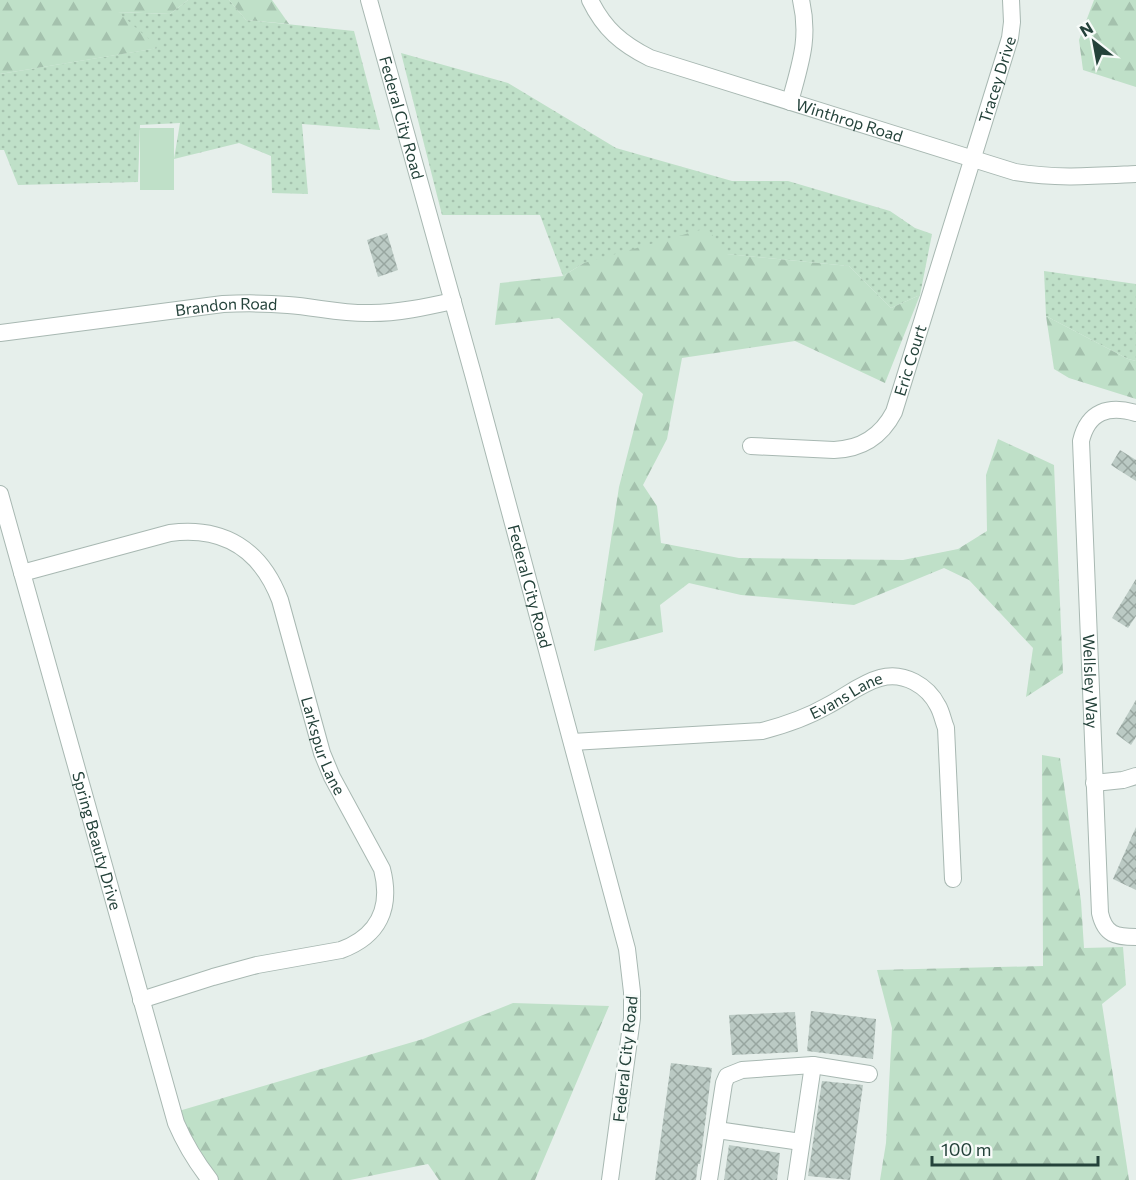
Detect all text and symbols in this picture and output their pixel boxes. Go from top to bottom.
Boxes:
north arrow [1064,12,1124,72]
text: N [1076,17,1096,40]
street label: Tracey Drive [974,34,1019,125]
street label: Federal City Road [376,54,428,181]
street label: Winthrop Road [794,94,905,145]
street label: Brandon Road [174,293,278,319]
street label: Eric Court [890,322,930,398]
street label: Federal City Road [505,522,556,650]
street label: Wellsley Way [1080,634,1103,729]
street label: Evans Lane [806,668,884,723]
street label: Larkspur Lane [298,694,350,798]
street label: Spring Beauty Drive [69,769,126,912]
street label: Federal City Road [608,995,641,1123]
scale bar [932,1129,1098,1167]
text: 100 m [941,1138,991,1160]

